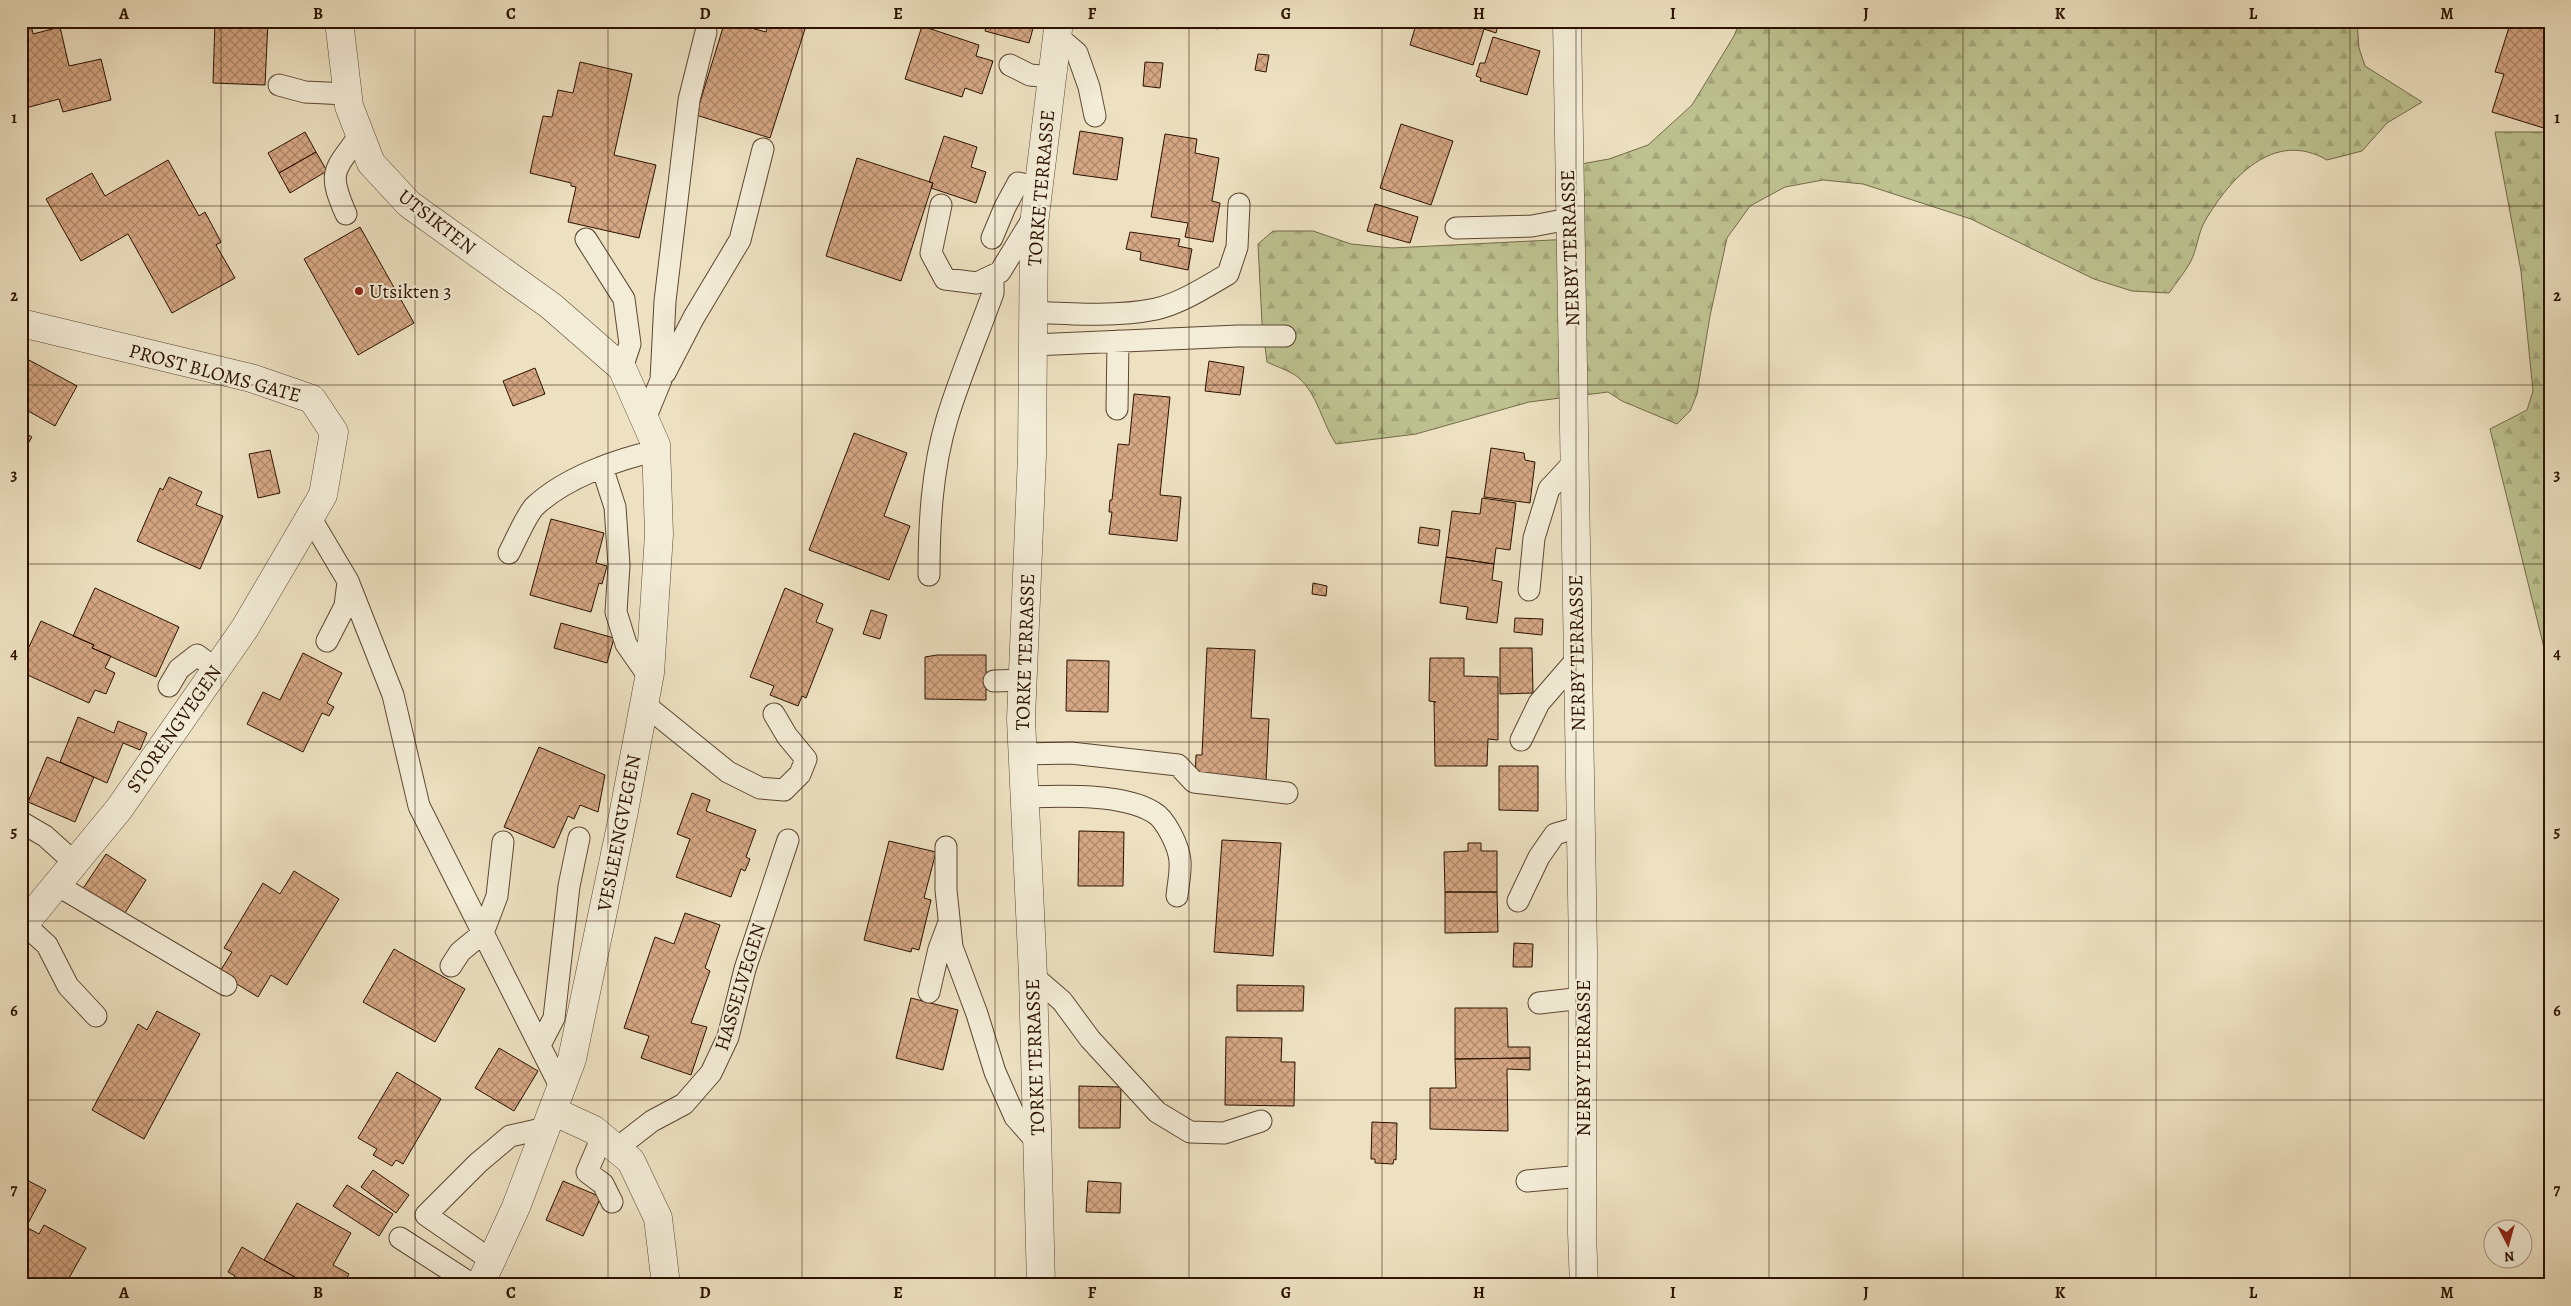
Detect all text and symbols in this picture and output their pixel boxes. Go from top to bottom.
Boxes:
text: A [118,3,130,25]
text: B [313,3,323,25]
text: C [506,3,516,25]
text: D [699,3,711,25]
text: E [893,3,903,25]
text: F [1088,3,1097,25]
text: G [1281,3,1291,25]
text: H [1473,3,1485,25]
text: I [1670,3,1676,25]
text: J [1863,3,1869,25]
text: K [2055,3,2066,25]
text: L [2249,3,2258,25]
text: M [2440,3,2454,25]
text: 1 [11,107,17,129]
text: 1 [2554,107,2560,129]
street label: TORKE TERRASSE [1021,109,1061,267]
street label: NERBY TERRASSE [1554,169,1586,327]
street label: UTSIKTEN [392,183,482,261]
place label: Utsikten 3 [369,278,452,305]
text: 2 [10,285,18,307]
marker: Utsikten 3 [353,285,365,297]
text: 2 [2553,285,2561,307]
street label: PROST BLOMS GATE [126,337,304,409]
text: 3 [11,464,18,486]
text: 3 [2554,464,2561,486]
street label: TORKE TERRASSE [1009,573,1041,731]
street label: NERBY TERRASSE [1562,574,1592,732]
text: 4 [10,643,18,665]
text: 4 [2553,643,2561,665]
street label: STORENGVEGEN [120,660,228,798]
street label: VESLEENGVEGEN [590,752,647,915]
text: 5 [11,821,18,843]
text: 5 [2554,821,2561,843]
street label: HASSELVEGEN [708,920,772,1054]
street label: TORKE TERRASSE [1019,978,1051,1136]
street label: NERBY TERRASSE [1570,980,1597,1136]
text: 6 [10,1000,18,1022]
text: 6 [2553,1000,2561,1022]
text: 7 [11,1179,18,1201]
text: 7 [2554,1179,2561,1201]
north arrow [2484,1218,2534,1268]
text: N [2503,1246,2515,1266]
text: A [118,1282,130,1304]
text: B [313,1282,323,1304]
text: C [506,1282,516,1304]
text: D [699,1282,711,1304]
text: E [893,1282,903,1304]
text: F [1088,1282,1097,1304]
text: G [1281,1282,1291,1304]
text: H [1473,1282,1485,1304]
text: I [1670,1282,1676,1304]
text: J [1863,1282,1869,1304]
text: K [2055,1282,2066,1304]
text: L [2249,1282,2258,1304]
text: M [2440,1282,2454,1304]

